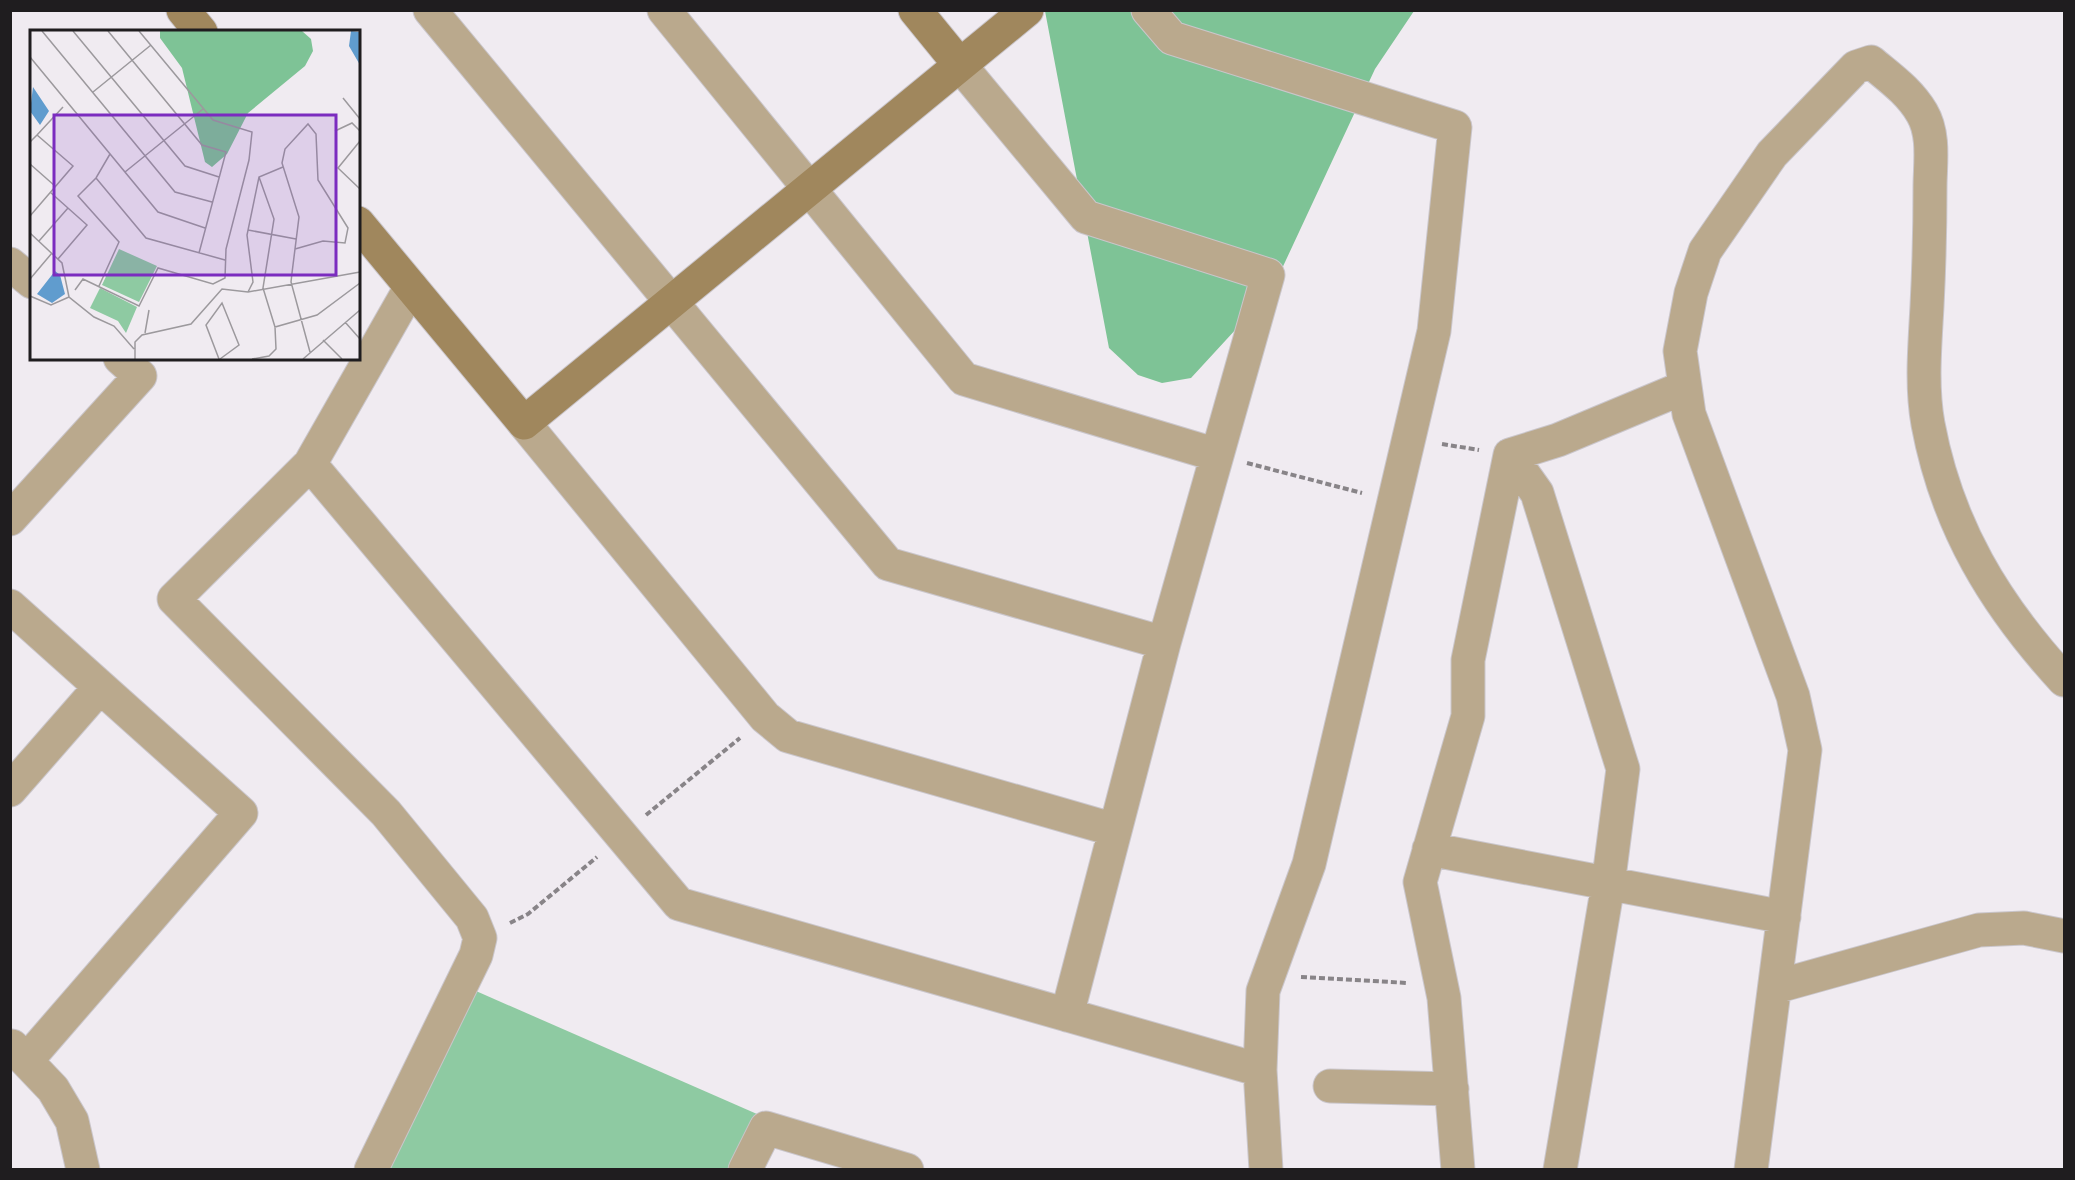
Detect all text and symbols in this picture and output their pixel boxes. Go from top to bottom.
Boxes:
inset map [30,30,360,360]

